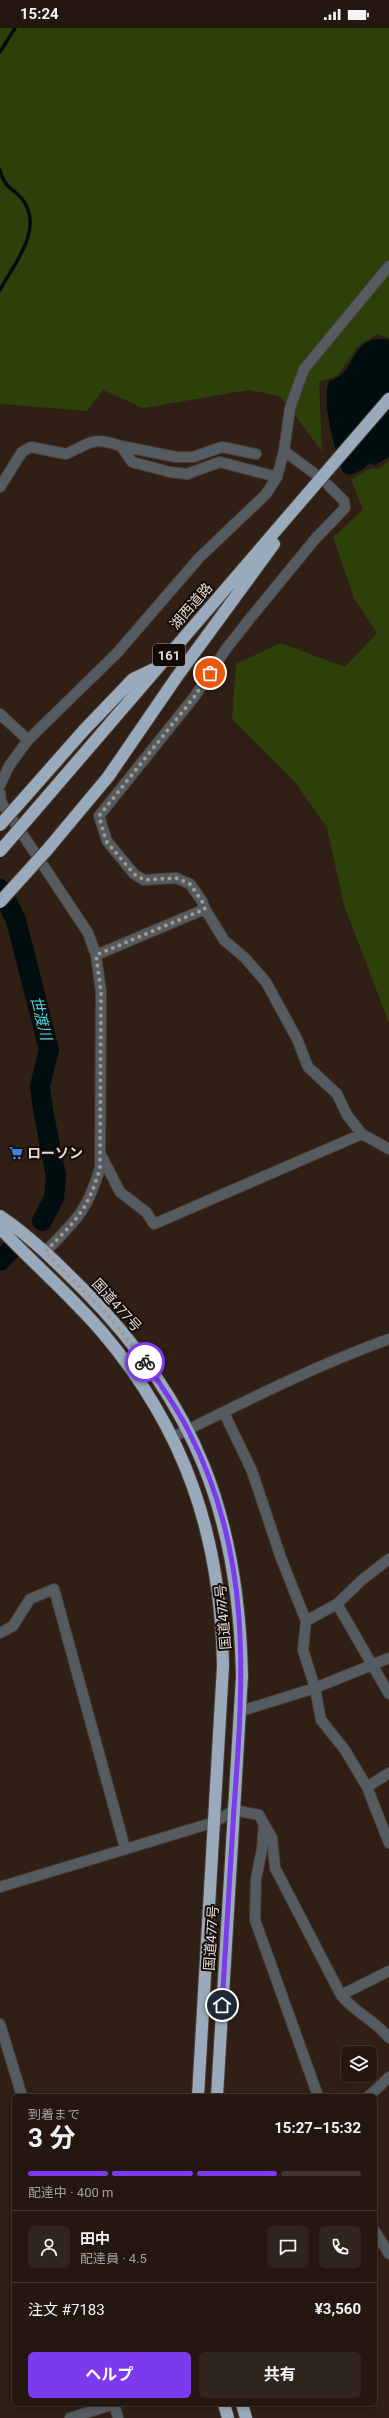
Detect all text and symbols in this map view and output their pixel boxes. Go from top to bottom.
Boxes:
text: 15:24 [20,5,59,23]
street label: 湖西道路 [167,580,215,632]
road number: 161 [153,644,185,666]
pin [193,656,227,690]
icon: bag [199,662,221,684]
water label: 世渡川 [27,994,56,1044]
supermarket icon: ローソン [8,1145,24,1161]
place label: ローソン [27,1145,83,1161]
street label: 国道477号 [89,1275,145,1335]
courier [125,1342,165,1382]
icon: bike [134,1351,156,1373]
street label: 国道477号 [212,1584,234,1650]
street label: 国道477号 [201,1905,221,1971]
pin [205,1988,239,2022]
icon: home [211,1994,233,2016]
map controls [341,2046,377,2082]
button: layers [341,2046,377,2082]
text: 到着まで [28,2107,80,2122]
text: 15:27–15:32 [274,2119,361,2137]
text: 3 分 [28,2123,75,2153]
text: 配達中 · 400 m [28,2185,113,2200]
button: person [28,2226,70,2268]
button: chat [267,2226,309,2268]
button: phone [319,2226,361,2268]
text: 田中 [80,2230,110,2248]
text: 配達員 · 4.5 [80,2251,147,2266]
text: ¥3,560 [315,2300,361,2318]
text: 注文 #7183 [28,2301,105,2319]
button: ヘルプ [28,2352,191,2398]
button: 共有 [199,2352,361,2398]

